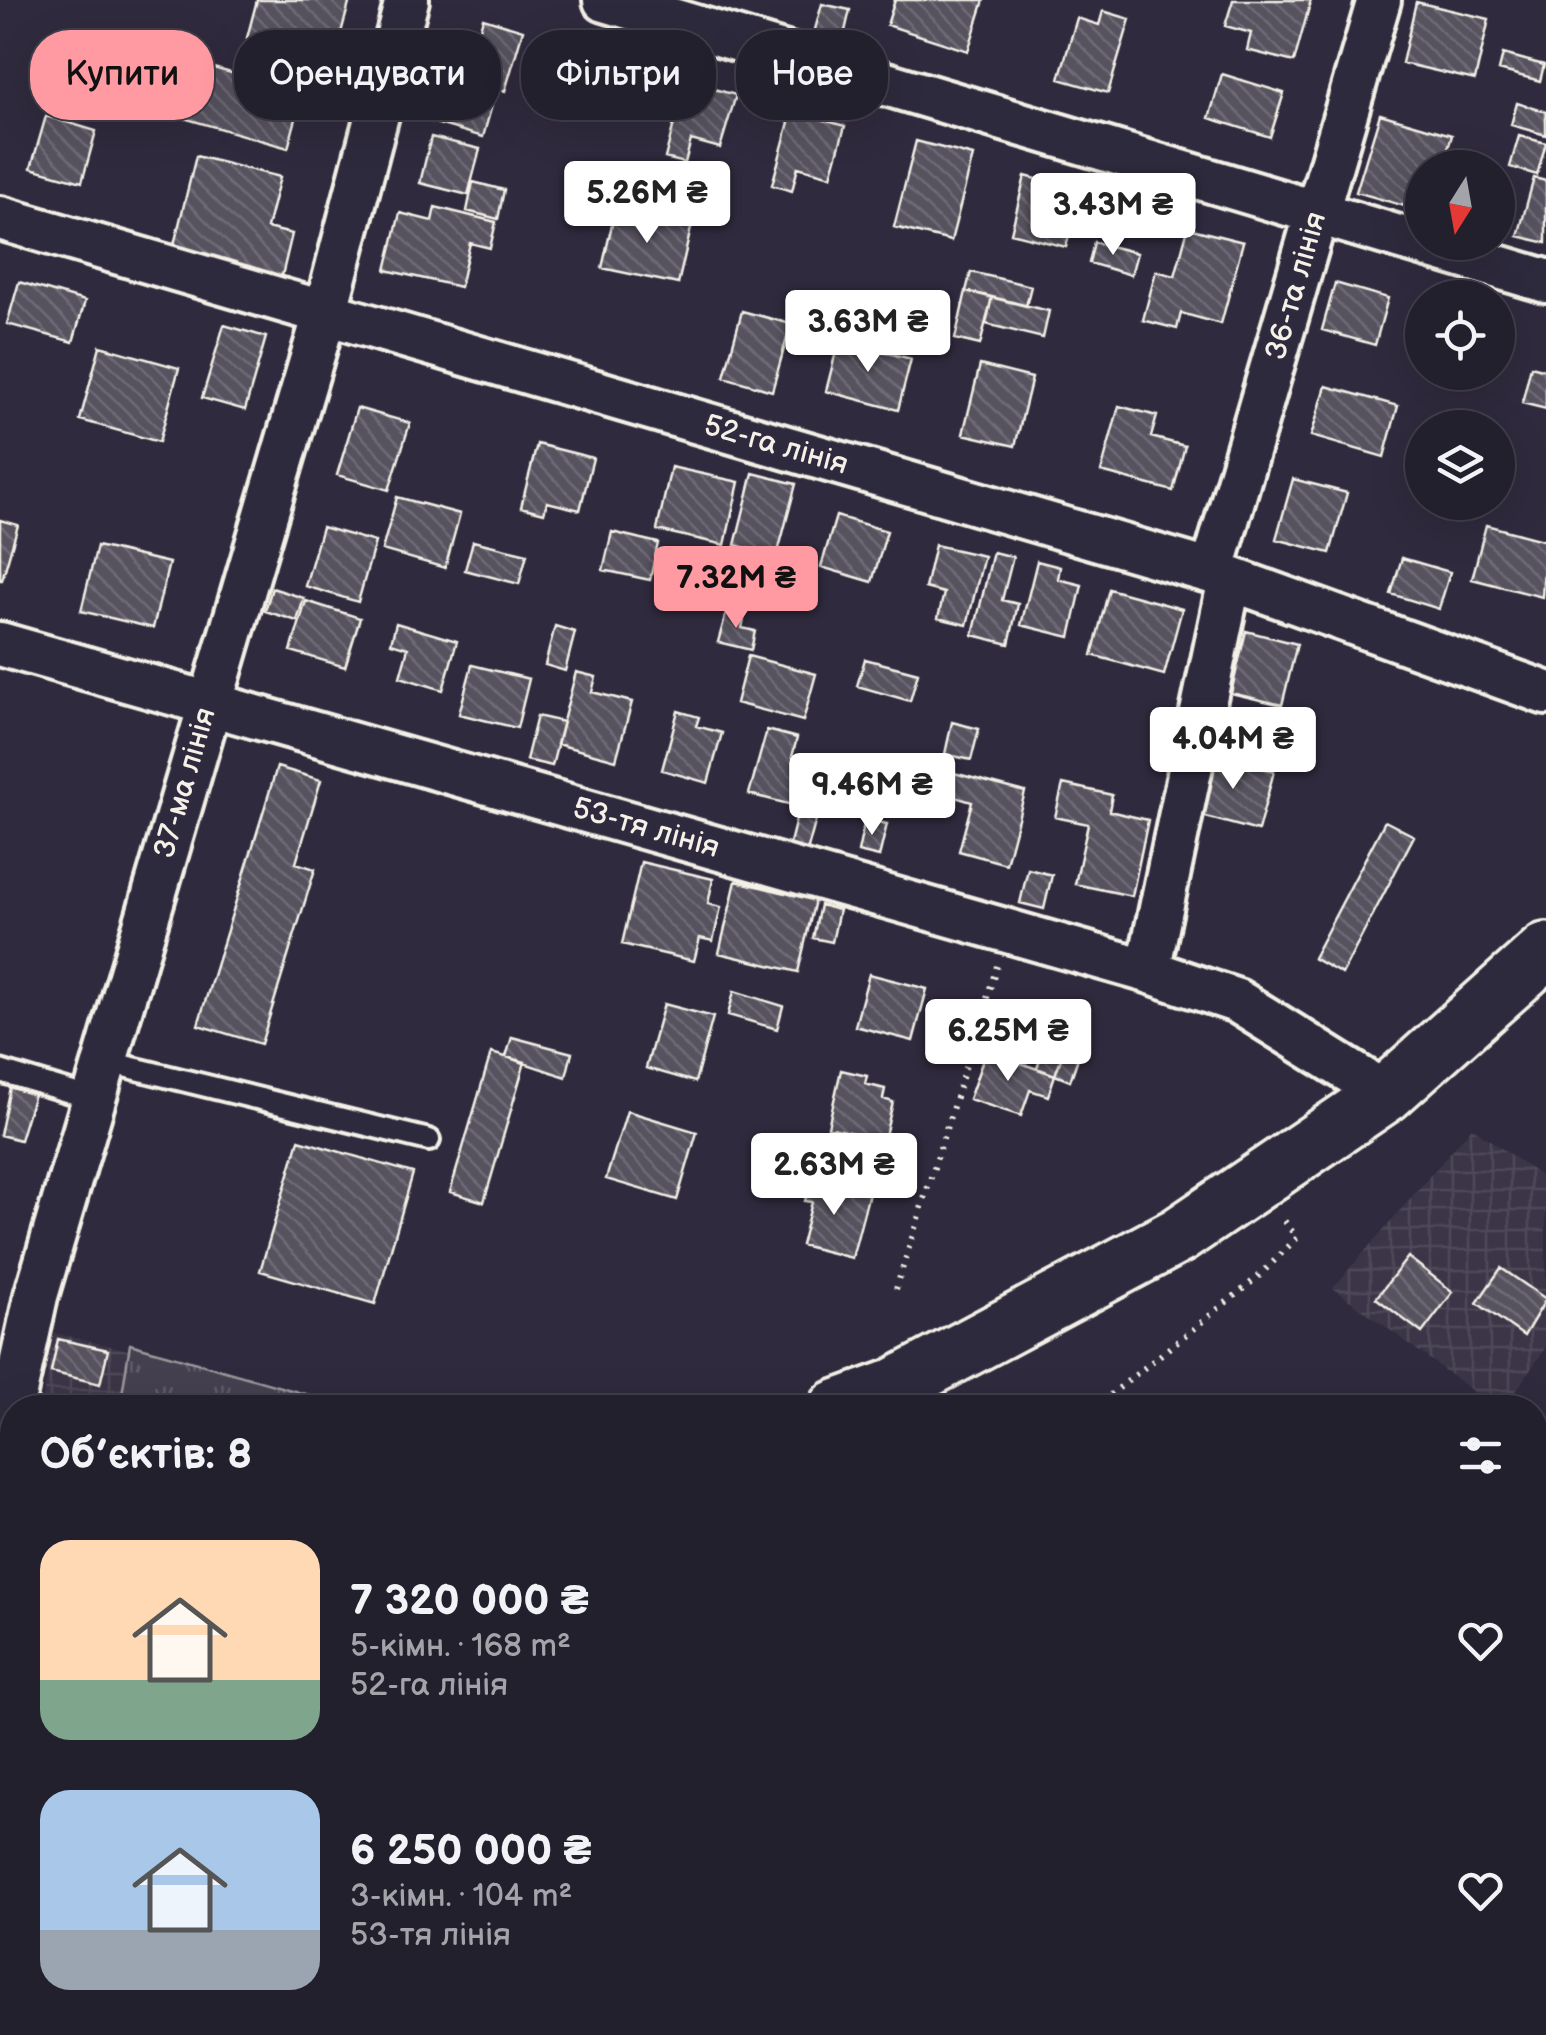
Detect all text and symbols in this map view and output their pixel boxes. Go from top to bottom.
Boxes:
chip: Купити [30,30,214,120]
chip: Орендувати [234,30,501,120]
chip: Фільтри [521,30,716,120]
chip: Нове [736,30,888,120]
north arrow [1405,150,1515,260]
map controls [1405,150,1515,520]
pin: 5.26M ₴ [555,161,739,246]
pin: 3.43M ₴ [1021,173,1205,258]
text: 5.26M ₴ [586,174,708,213]
text: 3.43M ₴ [1053,186,1173,225]
street label: 36-та лінія [1258,208,1334,364]
button: locate [1405,280,1515,390]
pin: 3.63M ₴ [776,290,960,375]
text: 3.63M ₴ [807,303,929,342]
street label: 52-га лінія [700,407,852,483]
button: layers [1405,410,1515,520]
pin: 7.32M ₴ [644,546,828,631]
text: 7.32M ₴ [676,559,796,598]
street label: 37-ма лінія [146,703,224,863]
pin: 4.04M ₴ [1141,707,1325,792]
text: 4.04M ₴ [1172,720,1294,759]
pin: 9.46M ₴ [780,753,964,838]
text: 9.46M ₴ [811,766,933,805]
street label: 53-тя лінія [569,790,723,866]
pin: 6.25M ₴ [916,999,1100,1084]
text: 6.25M ₴ [947,1012,1069,1051]
pin: 2.63M ₴ [742,1133,926,1218]
text: 2.63M ₴ [773,1146,895,1185]
icon: filters [1453,1428,1508,1483]
text: Об’єктів: 8 [40,1430,252,1481]
text: 7 320 000 ₴ [350,1576,589,1627]
icon: home [120,1580,240,1700]
icon: heart [1453,1613,1508,1668]
text: 5-кімн. · 168 m² [350,1627,571,1666]
text: 52-га лінія [350,1666,508,1705]
text: 6 250 000 ₴ [350,1826,592,1877]
icon: home [120,1830,240,1950]
icon: heart [1453,1863,1508,1918]
text: 3-кімн. · 104 m² [350,1877,572,1916]
text: 53-тя лінія [350,1916,511,1955]

